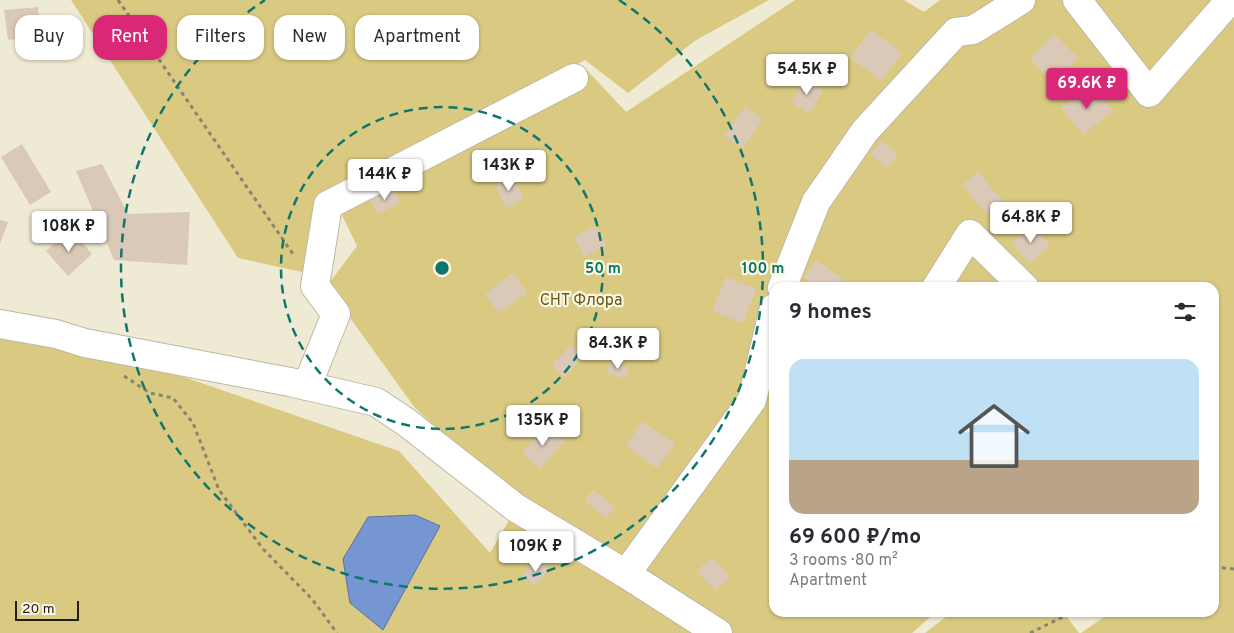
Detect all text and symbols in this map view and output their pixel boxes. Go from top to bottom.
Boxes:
chip: Buy [15,15,83,60]
chip: Rent [93,15,167,60]
chip: Filters [177,15,264,60]
chip: New [274,15,345,60]
chip: Apartment [355,15,479,60]
pin: 54.5K ₽ [761,54,853,96]
text: 54.5K ₽ [777,60,837,80]
pin: 69.6K ₽ [1041,68,1133,110]
text: 69.6K ₽ [1057,74,1117,94]
pin: 143K ₽ [468,150,550,192]
text: 143K ₽ [483,156,535,176]
pin: 144K ₽ [344,158,426,201]
text: 144K ₽ [359,165,411,185]
pin: 64.8K ₽ [985,202,1077,244]
text: 64.8K ₽ [1001,208,1061,228]
pin: 108K ₽ [28,210,110,253]
text: 108K ₽ [43,217,95,237]
centre of rings [433,259,451,277]
text: 50 m [585,260,621,279]
text: 100 m [742,260,784,279]
park label: СНТ Флора [540,291,622,311]
icon: filters [1171,298,1199,326]
text: 9 homes [789,299,872,326]
pin: 84.3K ₽ [572,328,664,370]
text: 84.3K ₽ [588,334,648,354]
icon: home [949,391,1039,481]
pin: 135K ₽ [502,404,584,447]
text: 135K ₽ [517,411,569,431]
text: 69 600 ₽/mo [789,524,921,551]
pin: 109K ₽ [495,530,577,573]
text: 109K ₽ [510,537,562,557]
text: 3 rooms · 80 m² [789,551,898,571]
text: Apartment [789,571,867,591]
scale bar [15,598,79,621]
text: 20 m [22,601,55,618]

